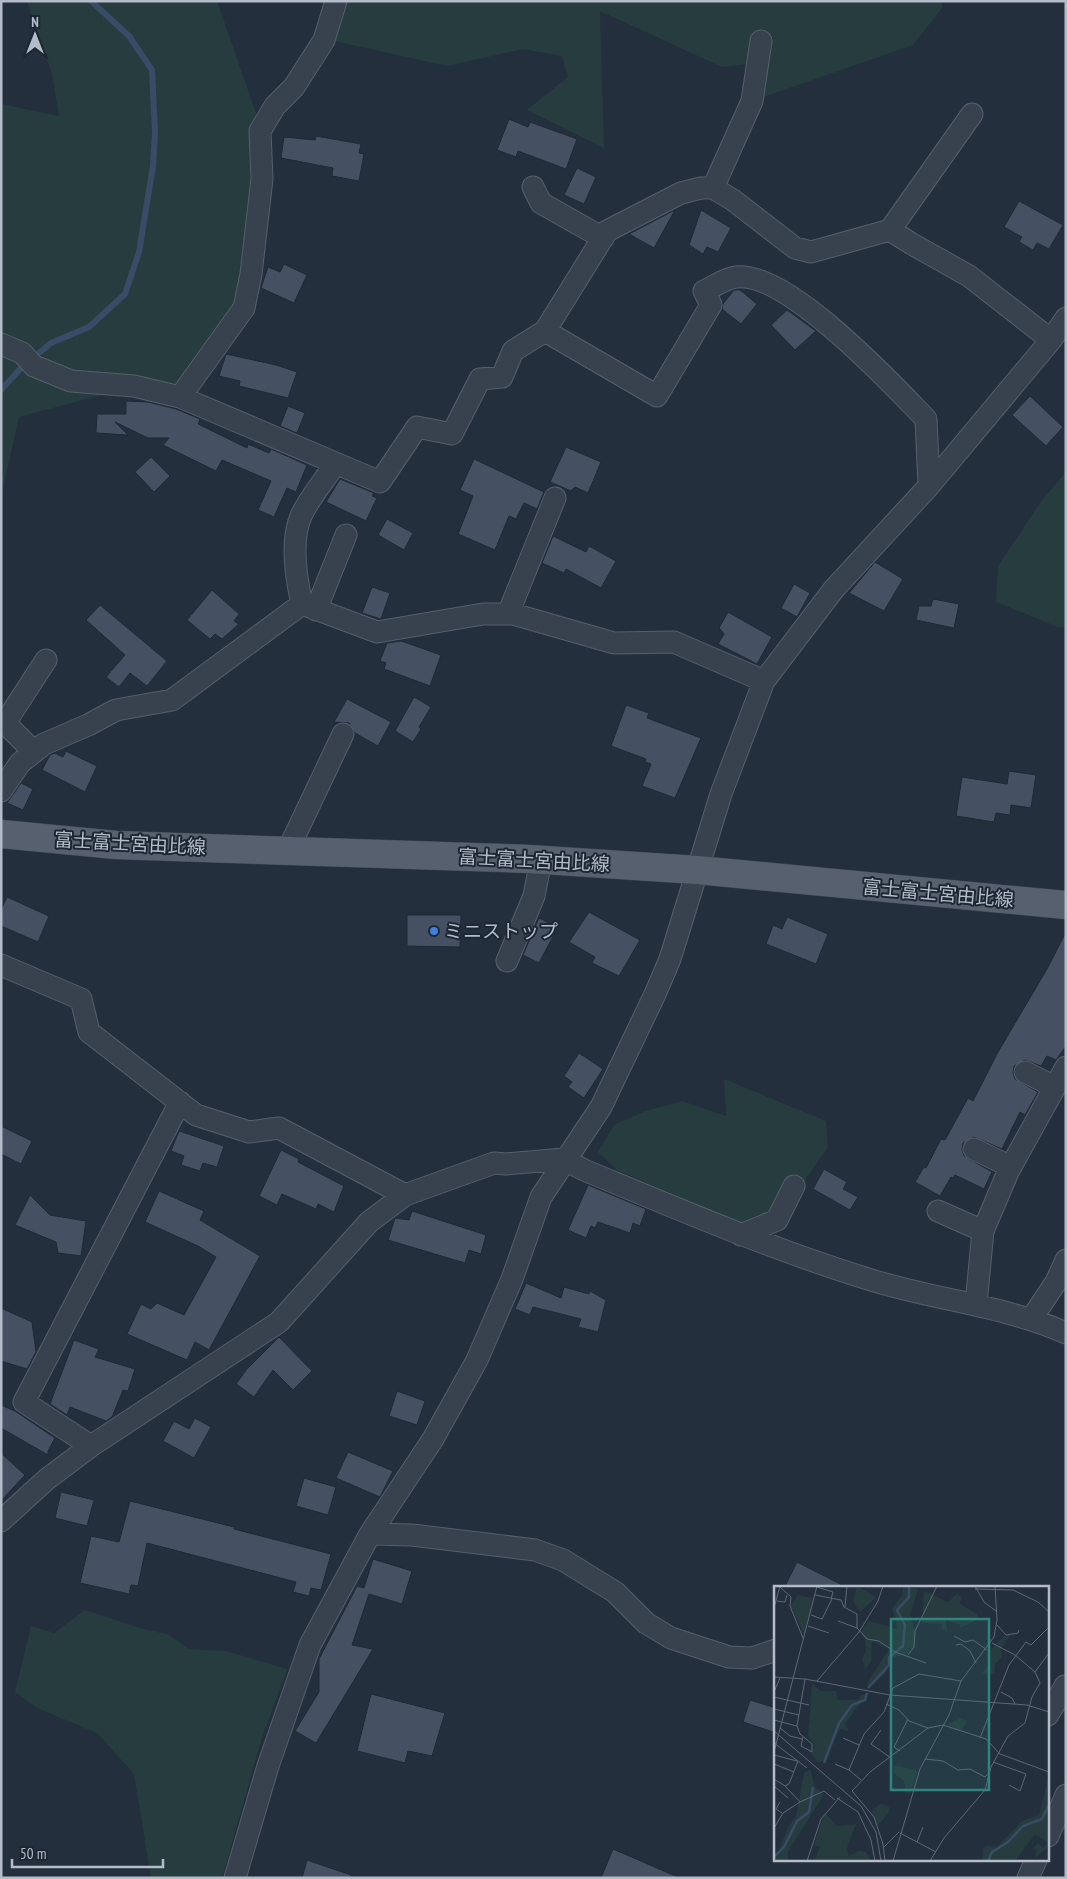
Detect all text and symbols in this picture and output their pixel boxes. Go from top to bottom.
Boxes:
north arrow [10,10,60,60]
text: N [31,13,39,31]
street label: 富士富士宮由比線 [53,827,207,859]
street label: 富士富士宮由比線 [457,844,611,876]
street label: 富士富士宮由比線 [861,874,1015,912]
place label: ミニストップ [444,919,558,943]
marker: ミニストップ [428,925,440,937]
inset map [774,1586,1050,1862]
scale bar [12,1836,164,1868]
text: 50 m [20,1844,46,1863]

